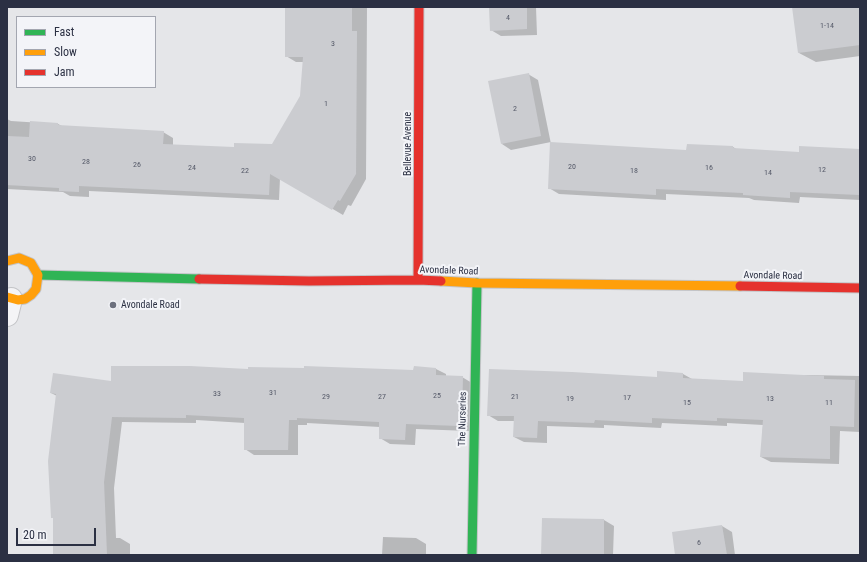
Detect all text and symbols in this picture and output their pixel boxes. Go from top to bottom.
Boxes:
house number: 4 [506,13,510,23]
legend [16,16,156,88]
house number: 1-14 [820,21,834,31]
text: Fast [54,25,74,39]
house number: 3 [331,39,335,49]
text: Slow [54,45,77,59]
text: Jam [54,65,75,79]
house number: 1 [324,99,328,109]
house number: 2 [513,104,517,114]
street label: Bellevue Avenue [402,112,414,176]
house number: 30 [28,154,36,164]
house number: 28 [82,157,90,167]
house number: 26 [133,160,141,170]
house number: 20 [568,162,576,172]
house number: 24 [188,163,196,173]
house number: 16 [705,163,713,173]
house number: 12 [818,165,826,175]
house number: 22 [241,166,249,176]
house number: 18 [630,166,638,176]
house number: 14 [764,168,772,178]
street label: Avondale Road [419,264,479,278]
street label: Avondale Road [744,269,802,283]
place label: Avondale Road [121,299,180,311]
marker: Avondale Road [108,300,118,310]
house number: 31 [269,388,277,398]
house number: 33 [213,389,221,399]
house number: 25 [433,391,441,401]
street label: The Nurseries [457,391,469,447]
house number: 29 [322,392,330,402]
house number: 27 [378,392,386,402]
house number: 21 [511,392,519,402]
house number: 17 [623,393,631,403]
house number: 19 [566,394,574,404]
house number: 13 [766,394,774,404]
house number: 15 [683,398,691,408]
house number: 11 [825,398,833,408]
scale bar [18,520,98,546]
text: 20 m [23,528,47,542]
house number: 6 [697,538,701,548]

